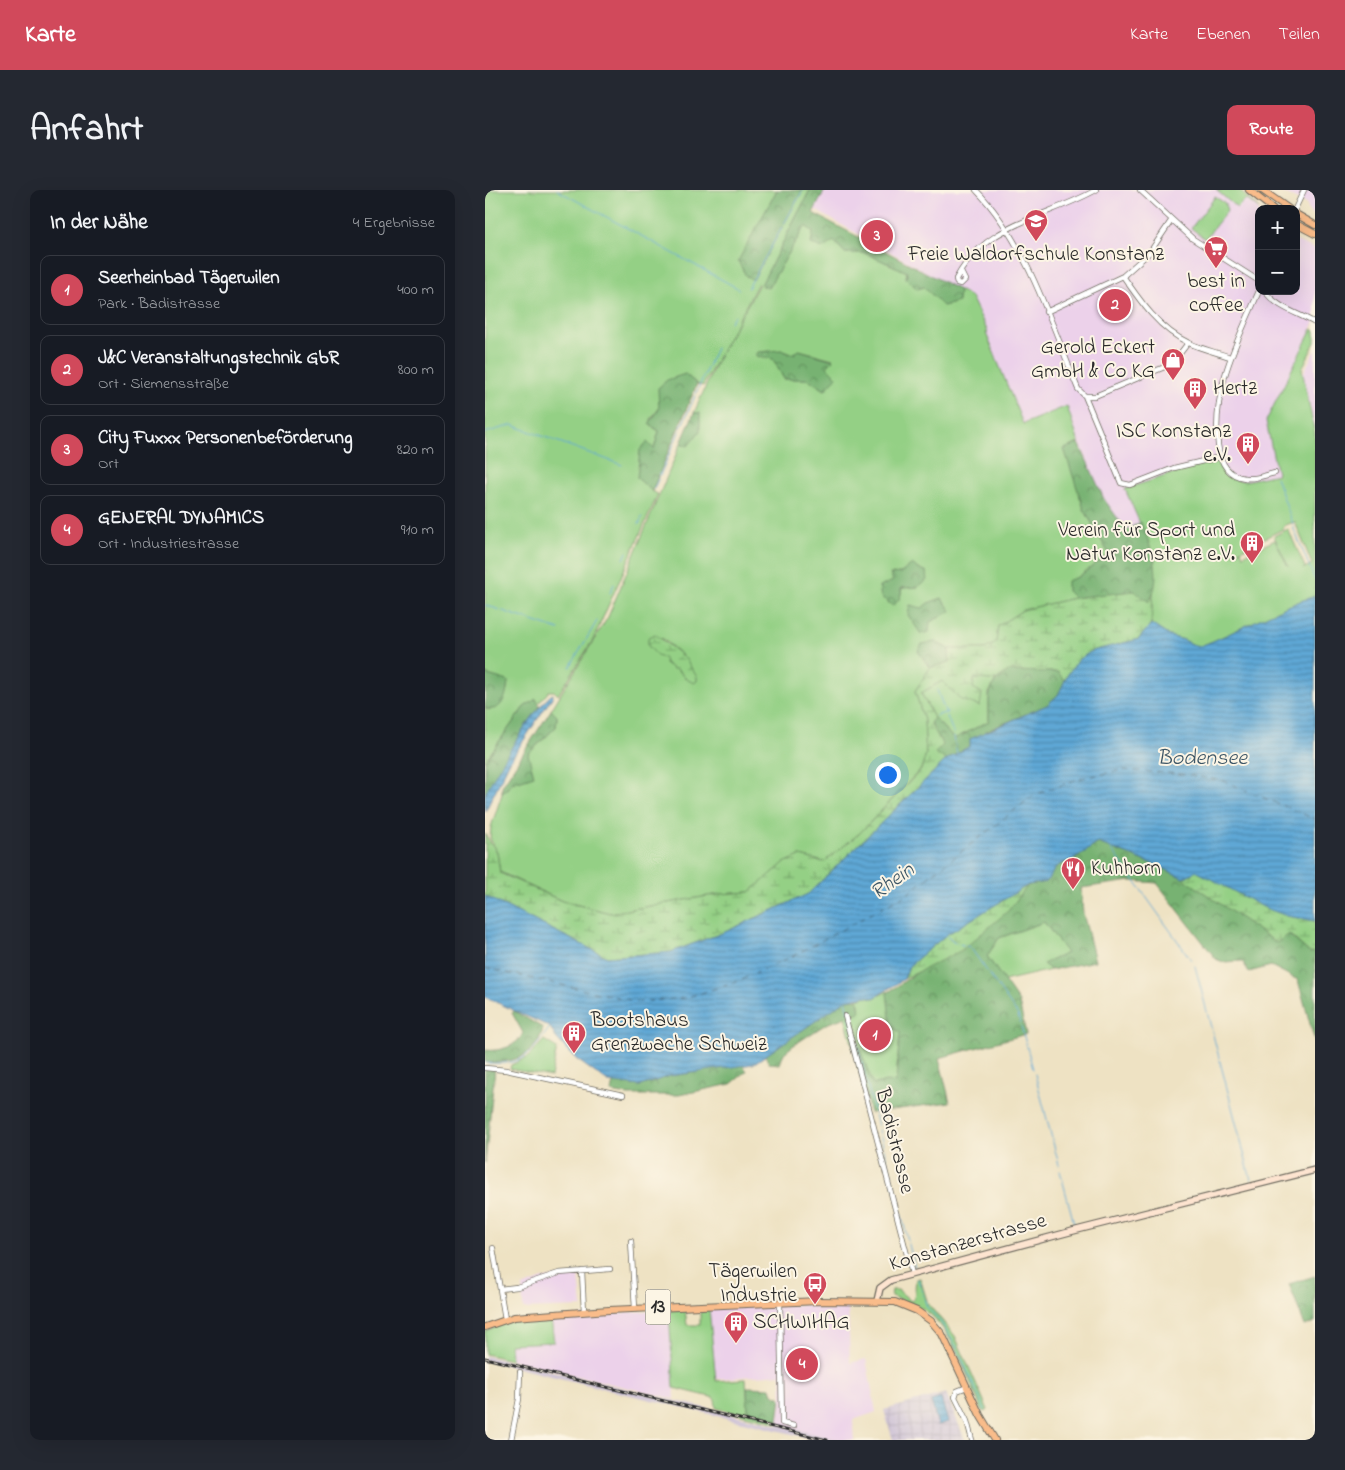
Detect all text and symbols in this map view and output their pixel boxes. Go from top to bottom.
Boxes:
text: Karte [25,18,76,53]
text: Karte [1130,22,1168,48]
text: Ebenen [1196,22,1250,48]
text: Teilen [1278,22,1320,48]
text: Anfahrt [30,105,143,156]
button: Route [1227,105,1315,155]
map controls [1255,205,1300,295]
button: + [1255,205,1300,250]
text: In der Nähe [50,208,148,238]
school or university icon: Freie Waldorfschule Konstanz [1023,208,1049,242]
text: 4 Ergebnisse [353,211,435,235]
pin: 3 [861,217,893,255]
supermarket icon: best in coffee [1203,235,1229,269]
place label: Freie Waldorfschule Konstanz [907,240,1164,270]
button: − [1255,250,1300,295]
text: Seerheinbad Tägerwilen [98,265,280,292]
place label: best in coffee [1187,267,1245,321]
text: 1 [64,278,70,302]
text: 400 m [397,278,434,302]
pin: 2 [1099,286,1131,324]
text: Park · Badistrasse [98,292,220,316]
place label: Gerold Eckert GmbH & Co KG [1031,333,1155,387]
text: J&C Veranstaltungstechnik GbR [98,345,339,372]
shop icon: Gerold Eckert GmbH & Co KG [1160,347,1186,381]
text: 2 [63,358,71,382]
text: 800 m [398,358,434,382]
text: Ort · Siemensstraße [98,372,229,396]
place label: Hertz [1213,374,1257,404]
building icon: Hertz [1182,376,1208,410]
place label: ISC Konstanz e.V. [1116,417,1231,471]
text: City Fuxxx Personenbeförderung [98,425,353,452]
building icon: ISC Konstanz e.V. [1235,431,1261,465]
text: 3 [64,438,70,462]
text: 820 m [397,438,434,462]
text: Ort [98,452,119,476]
text: GENERAL DYNAMICS [98,505,264,532]
place label: Verein für Sport und Natur Konstanz e.V. [1057,516,1235,570]
text: 4 [64,518,70,542]
text: 910 m [401,518,434,542]
building icon: Verein für Sport und Natur Konstanz e.V. [1239,530,1265,564]
text: Ort · Industriestrasse [98,532,239,556]
water label: Bodensee [1157,743,1248,775]
your location [875,762,901,788]
place label: Kuhhorn [1091,854,1161,884]
water label: Rhein [864,855,922,909]
restaurant icon: Kuhhorn [1060,856,1086,890]
place label: Bootshaus Grenzwache Schweiz [590,1006,767,1060]
pin: 1 [859,1016,891,1054]
building icon: Bootshaus Grenzwache Schweiz [561,1020,587,1054]
street label: Badistrasse [866,1084,922,1197]
street label: Konstanzerstrasse [886,1206,1051,1280]
place label: Tägerwilen Industrie [708,1257,798,1311]
bus stop icon: Tägerwilen Industrie [802,1271,828,1305]
road number: 13 [645,1290,671,1324]
place label: SCHWIHAG [753,1308,850,1338]
building icon: SCHWIHAG [723,1310,749,1344]
pin: 4 [786,1345,818,1383]

